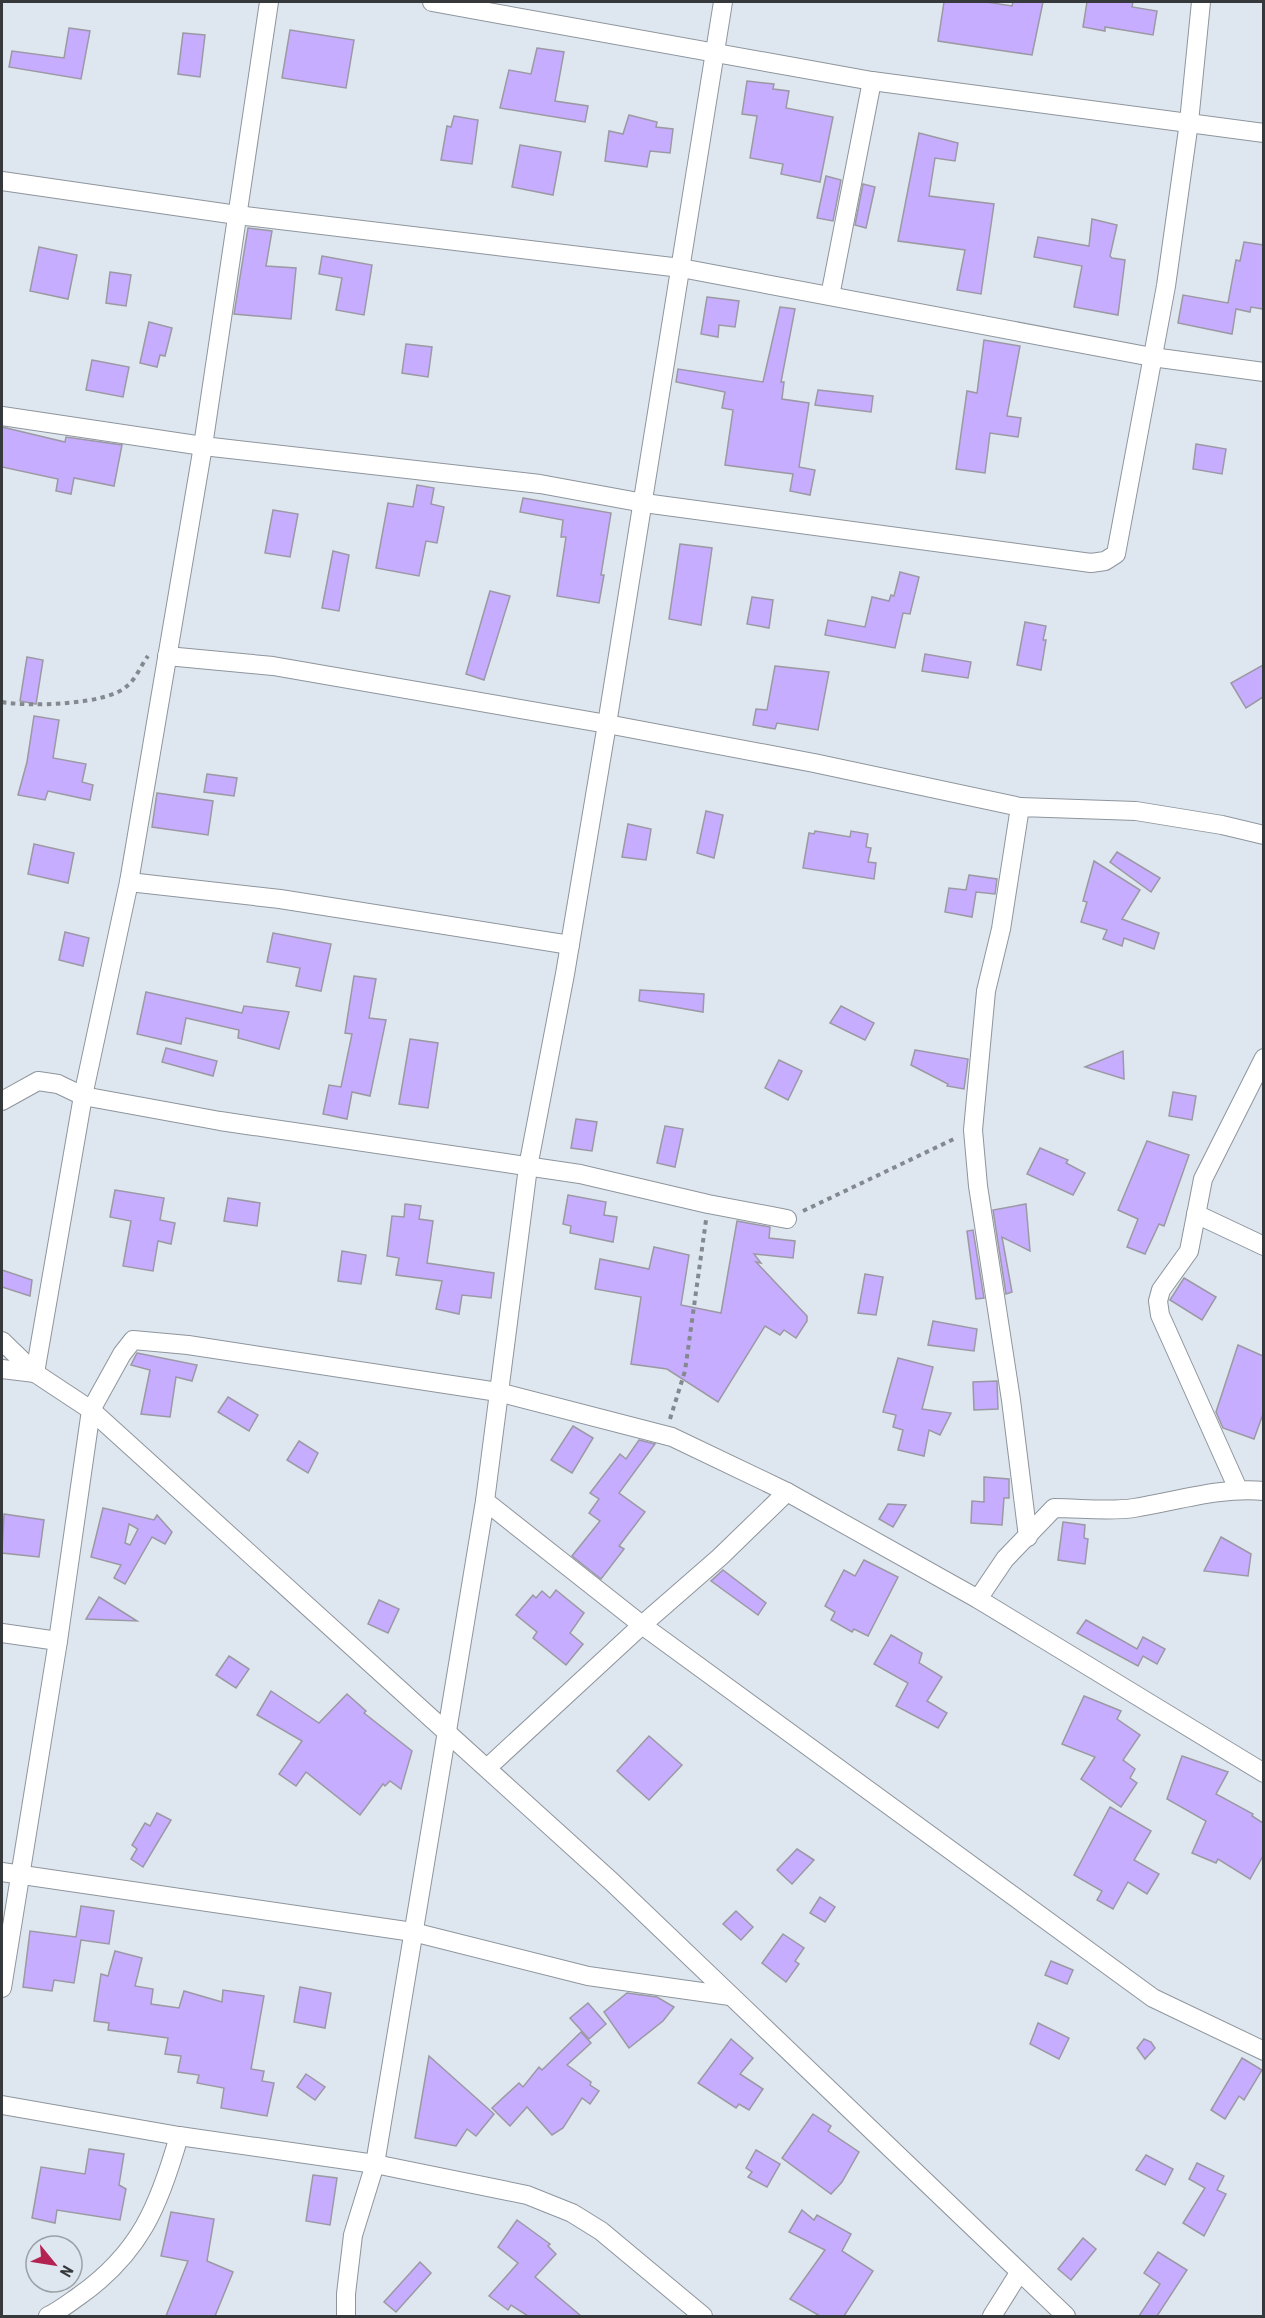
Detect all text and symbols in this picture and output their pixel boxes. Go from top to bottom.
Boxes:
north arrow [24,2234,84,2294]
text: N [56,2262,77,2280]

